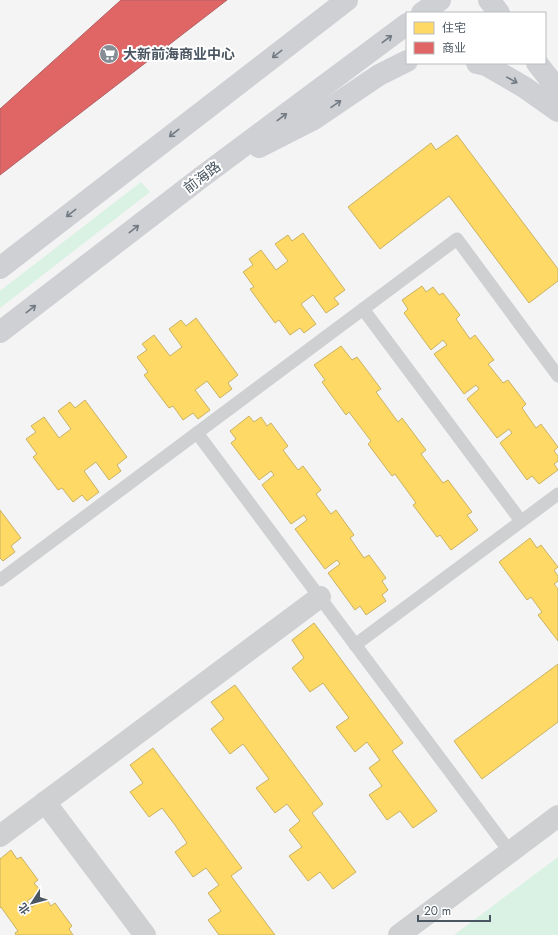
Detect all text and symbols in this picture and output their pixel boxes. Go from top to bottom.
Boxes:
legend [406,12,546,64]
text: 住宅 [442,19,466,37]
one-way arrow [381,35,392,44]
text: 商业 [442,39,466,57]
supermarket icon: 大新前海商业中心 [98,43,120,65]
place label: 大新前海商业中心 [123,44,235,64]
one-way arrow [272,50,283,58]
one-way arrow [506,77,518,84]
one-way arrow [330,100,341,108]
one-way arrow [277,113,288,121]
one-way arrow [169,129,180,138]
street label: 前海路 [179,156,225,198]
one-way arrow [66,209,77,217]
one-way arrow [128,225,139,233]
one-way arrow [25,304,36,313]
north arrow [12,883,52,923]
scale bar [418,897,490,923]
text: 北 [14,900,34,918]
text: 20 m [424,902,451,920]

